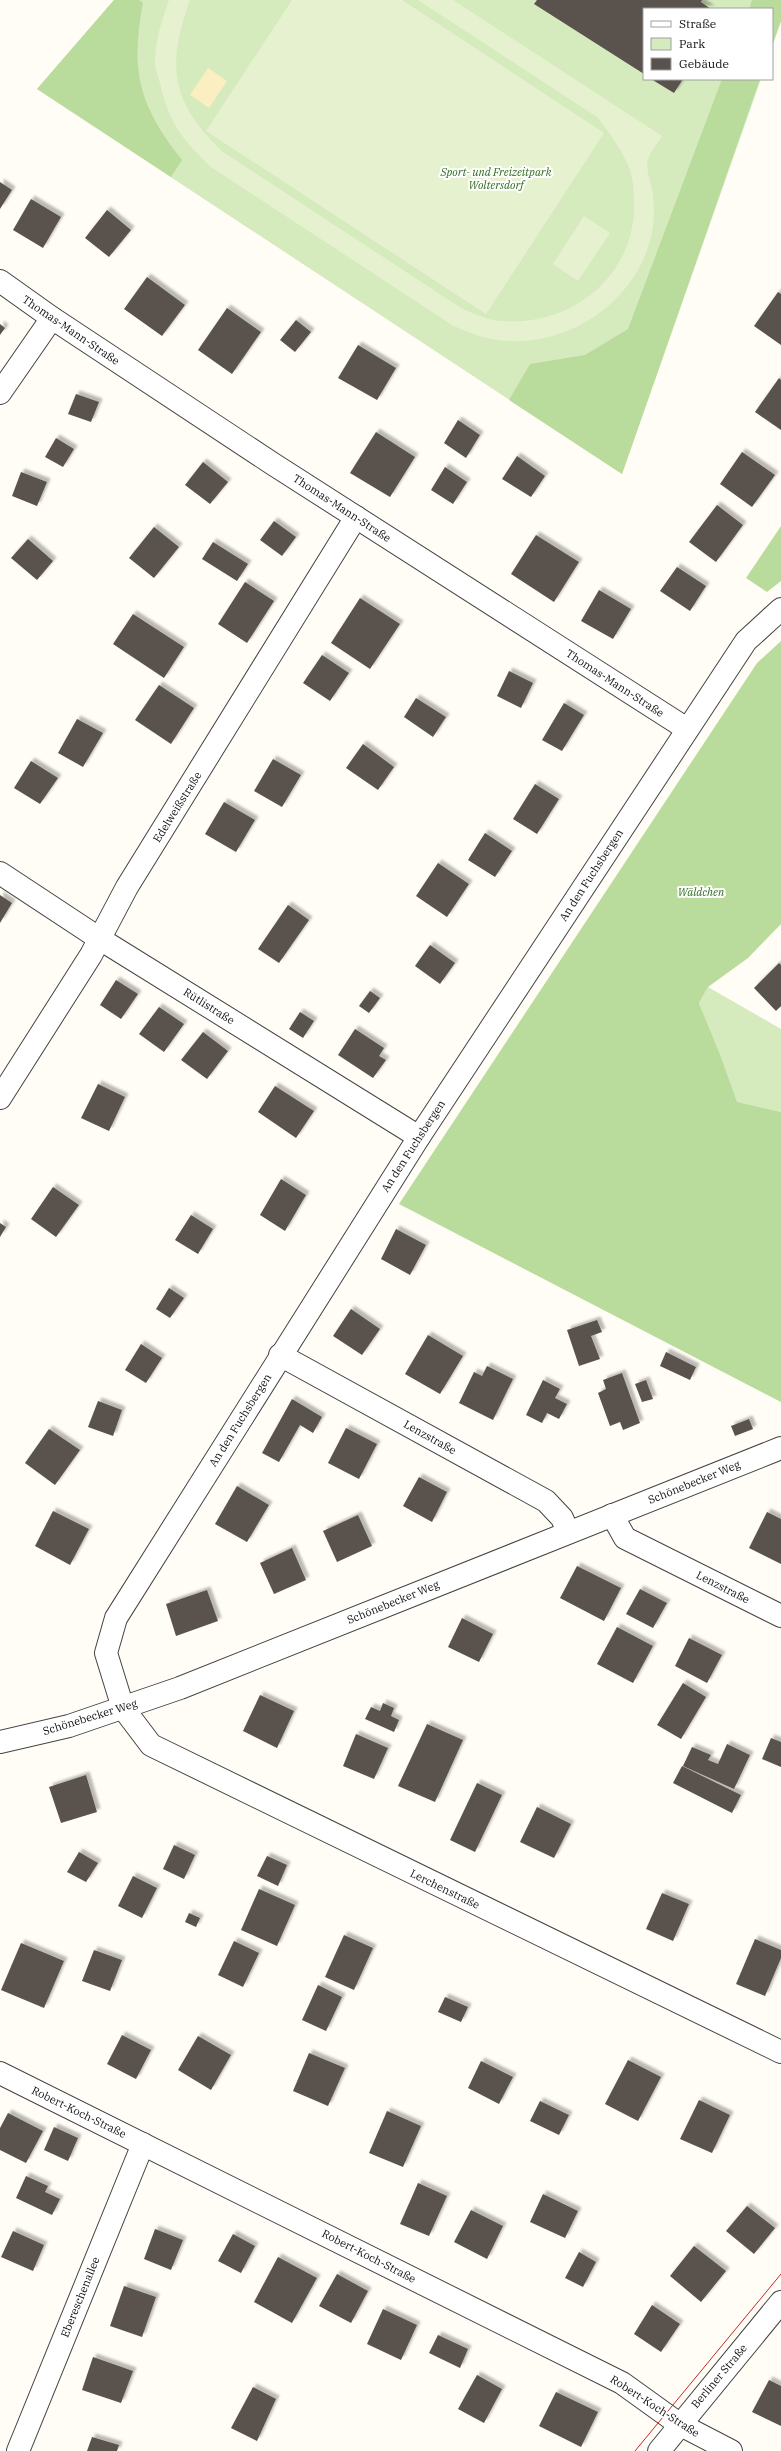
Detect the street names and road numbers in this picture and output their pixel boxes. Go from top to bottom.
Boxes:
street label: Thomas-Mann-Straße [20,292,122,368]
street label: Thomas-Mann-Straße [290,471,394,545]
street label: Thomas-Mann-Straße [563,646,667,720]
street label: Edelweißstraße [150,769,204,845]
street label: An den Fuchsbergen [556,826,626,924]
street label: Rütlistraße [181,985,237,1027]
street label: An den Fuchsbergen [378,1097,448,1195]
street label: An den Fuchsbergen [206,1371,274,1469]
street label: Lenzstraße [401,1417,459,1457]
street label: Schönebecker Weg [646,1457,742,1507]
street label: Lenzstraße [694,1568,752,1606]
street label: Schönebecker Weg [345,1577,441,1627]
street label: Schönebecker Weg [41,1696,139,1738]
street label: Lerchenstraße [408,1866,482,1912]
street label: Robert-Koch-Straße [29,2083,129,2141]
street label: Robert-Koch-Straße [320,2226,418,2286]
street label: Ebereschenallee [57,2255,103,2339]
street label: Berliner Straße [688,2341,750,2411]
street label: Robert-Koch-Straße [608,2372,702,2440]

